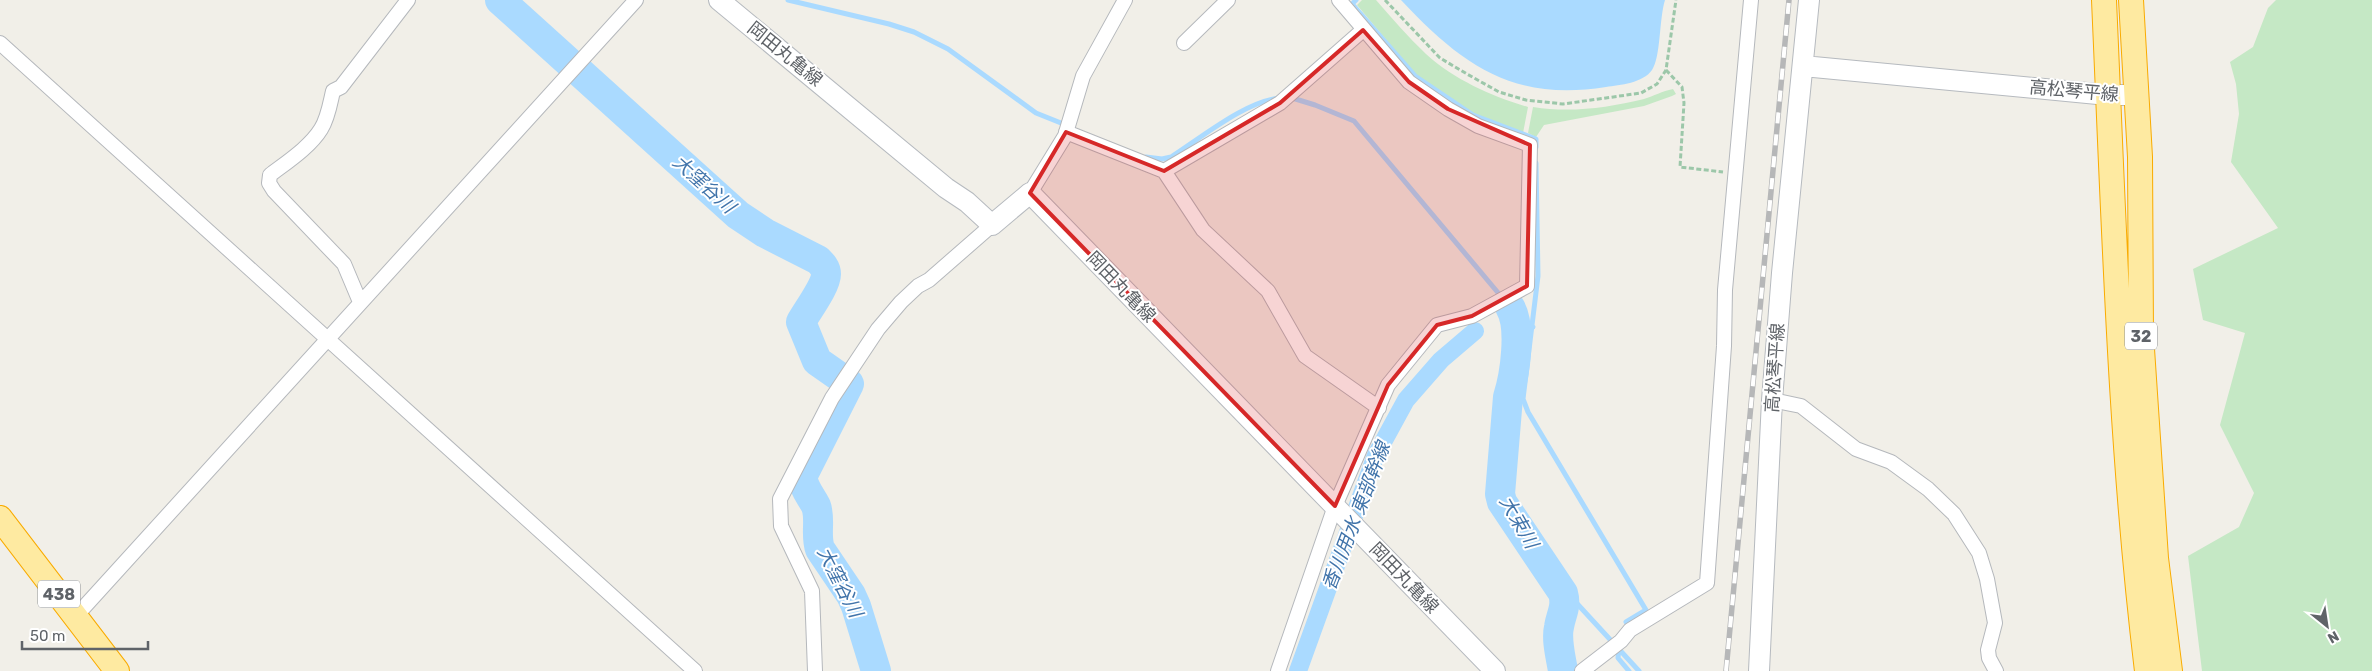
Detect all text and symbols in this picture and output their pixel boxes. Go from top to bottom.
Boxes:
street label: 岡田丸亀線 [743,17,827,91]
street label: 高松琴平線 [2028,76,2120,106]
water label: 大窪谷川 [668,150,741,219]
street label: 岡田丸亀線 [1082,247,1160,327]
street label: 高松琴平線 [1761,322,1789,414]
road number: 32 [2125,322,2157,350]
water label: 香川用水 東部幹線 [1317,437,1396,593]
water label: 大束川 [1495,492,1544,554]
street label: 岡田丸亀線 [1365,538,1443,618]
water label: 大窪谷川 [812,543,868,623]
road number: 438 [38,580,80,608]
north arrow [2302,601,2352,651]
scale bar [22,618,149,650]
text: 50 m [30,627,65,645]
text: N [2325,627,2342,647]

